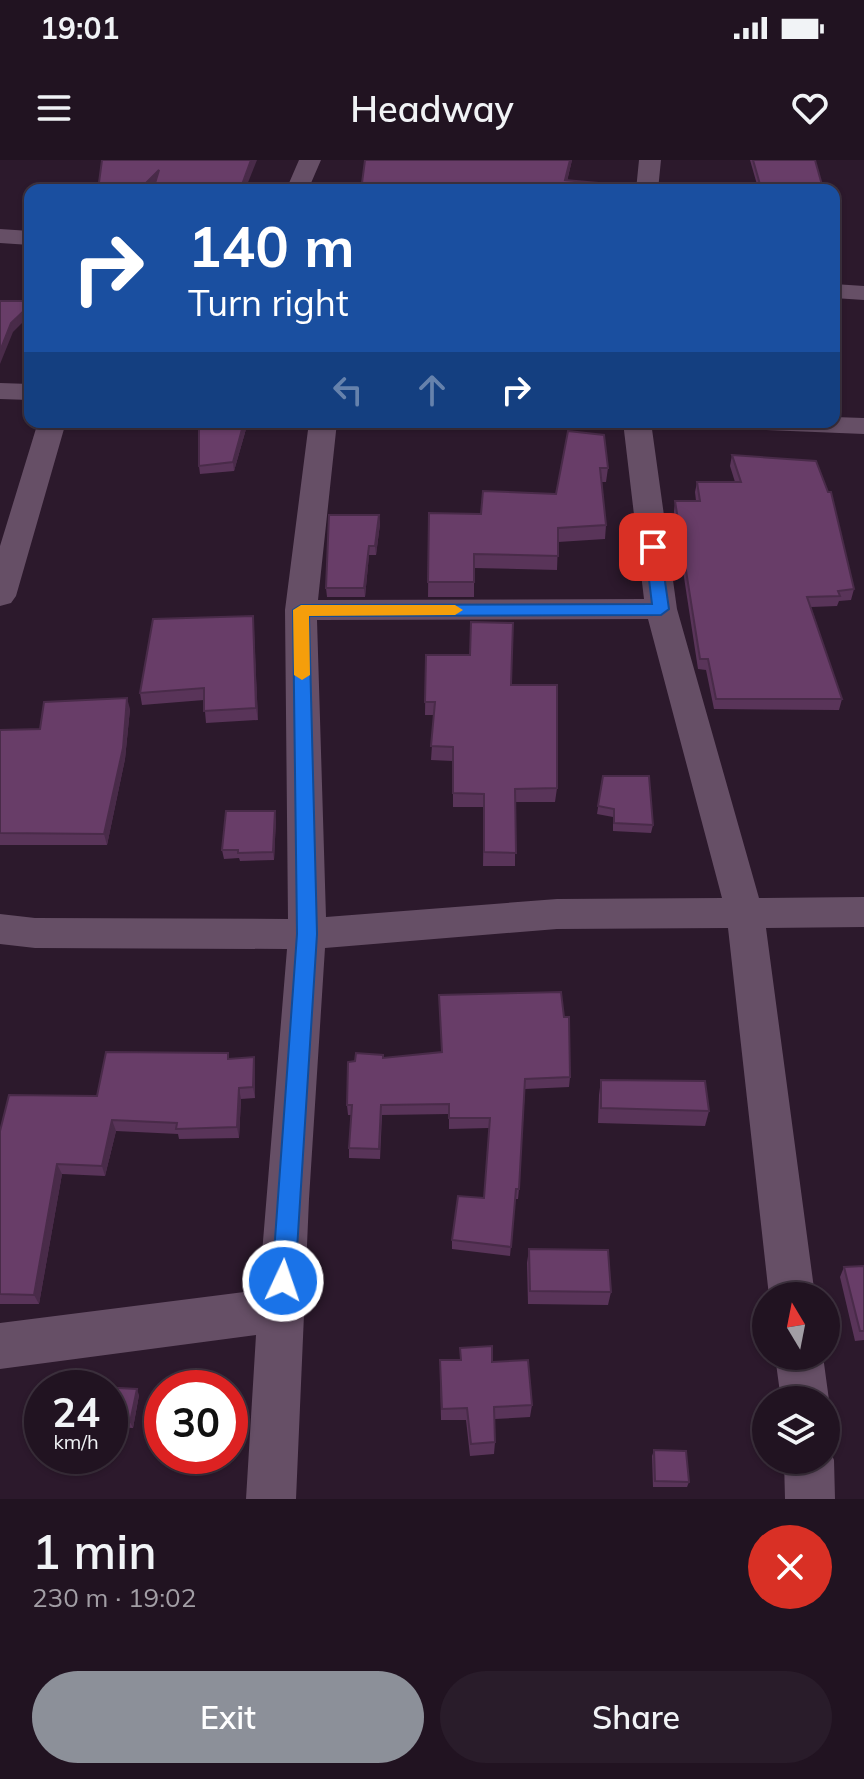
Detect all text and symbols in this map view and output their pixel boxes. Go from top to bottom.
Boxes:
text: 19:01 [40,9,119,47]
icon: menu [32,86,76,130]
text: Headway [350,86,514,131]
icon: heart [788,86,832,130]
text: 140 m [188,211,355,281]
icon: right [56,216,160,320]
text: Turn right [188,280,349,325]
icon: left [326,368,370,412]
icon: ahead [410,368,454,412]
icon: right [494,368,538,412]
pin [619,513,687,581]
icon: arrive [631,525,675,569]
position arrow [241,1239,325,1323]
north arrow [752,1282,840,1370]
map controls [752,1282,840,1474]
speed limit sign: 30 [144,1370,248,1474]
button: layers [752,1386,840,1474]
text: 24 [52,1387,100,1437]
text: km/h [53,1429,99,1454]
text: 1 min [32,1521,157,1581]
button: close [748,1525,832,1609]
text: 230 m · 19:02 [32,1581,196,1614]
button: Exit [32,1671,424,1763]
button: Share [440,1671,832,1763]

